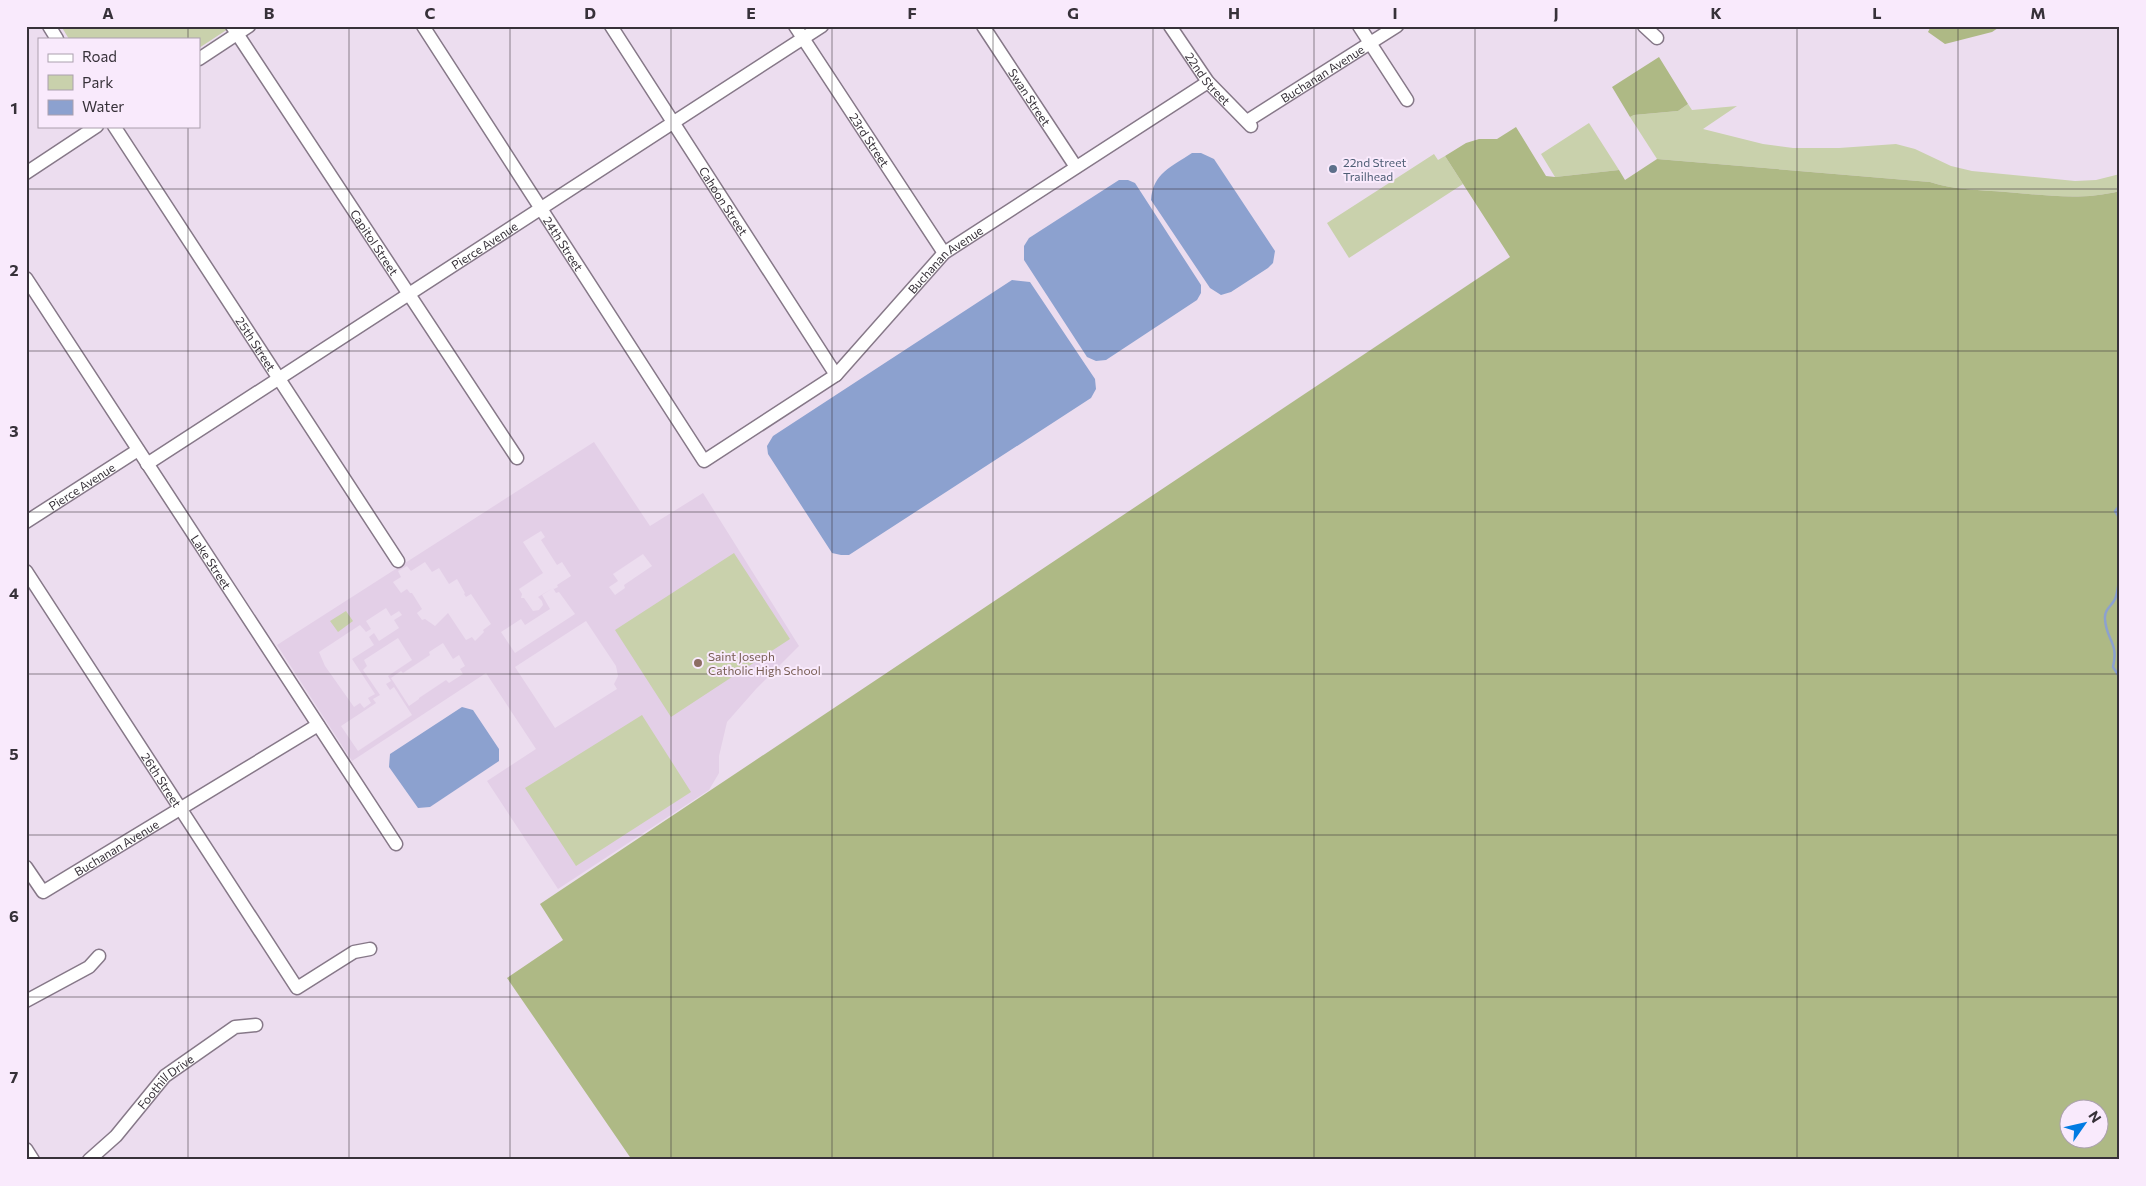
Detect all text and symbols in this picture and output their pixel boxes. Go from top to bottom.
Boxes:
text: A [102,3,114,22]
text: B [264,3,275,22]
text: C [425,3,436,22]
text: D [584,3,596,22]
text: E [746,3,756,22]
text: F [907,3,917,22]
text: G [1067,3,1079,22]
text: H [1228,3,1240,22]
text: I [1392,3,1398,22]
text: J [1553,3,1559,22]
text: K [1710,3,1722,22]
text: L [1872,3,1882,22]
text: M [2030,3,2046,22]
legend [38,38,200,128]
street label: Buchanan Avenue [1278,42,1366,105]
text: Road [82,47,117,65]
street label: 22nd Street [1183,50,1233,108]
street label: Swan Street [1006,66,1054,128]
text: Park [82,73,113,91]
text: Water [82,97,124,115]
text: 1 [10,98,18,117]
street label: 23rd Street [847,110,892,169]
place label: 22nd Street Trailhead [1343,155,1406,183]
marker: 22nd Street Trailhead [1327,163,1339,175]
street label: Cahoon Street [696,164,751,238]
street label: Capitol Street [348,207,401,278]
street label: 24th Street [541,214,586,273]
street label: Pierce Avenue [448,219,520,272]
street label: Buchanan Avenue [905,223,985,296]
text: 2 [9,260,19,279]
street label: 25th Street [233,314,279,373]
text: 3 [9,421,19,440]
street label: Pierce Avenue [46,460,117,513]
street label: Lake Street [189,532,234,592]
text: 4 [9,583,19,602]
place label: Saint Joseph Catholic High School [708,649,821,677]
marker: Saint Joseph Catholic High School [692,657,704,669]
text: 5 [9,744,19,763]
street label: 26th Street [139,750,184,810]
street label: Buchanan Avenue [72,817,161,878]
text: 6 [9,906,19,925]
street label: Foothill Drive [134,1051,196,1112]
text: 7 [10,1067,19,1086]
north arrow [2058,1098,2108,1148]
text: N [2085,1107,2105,1126]

